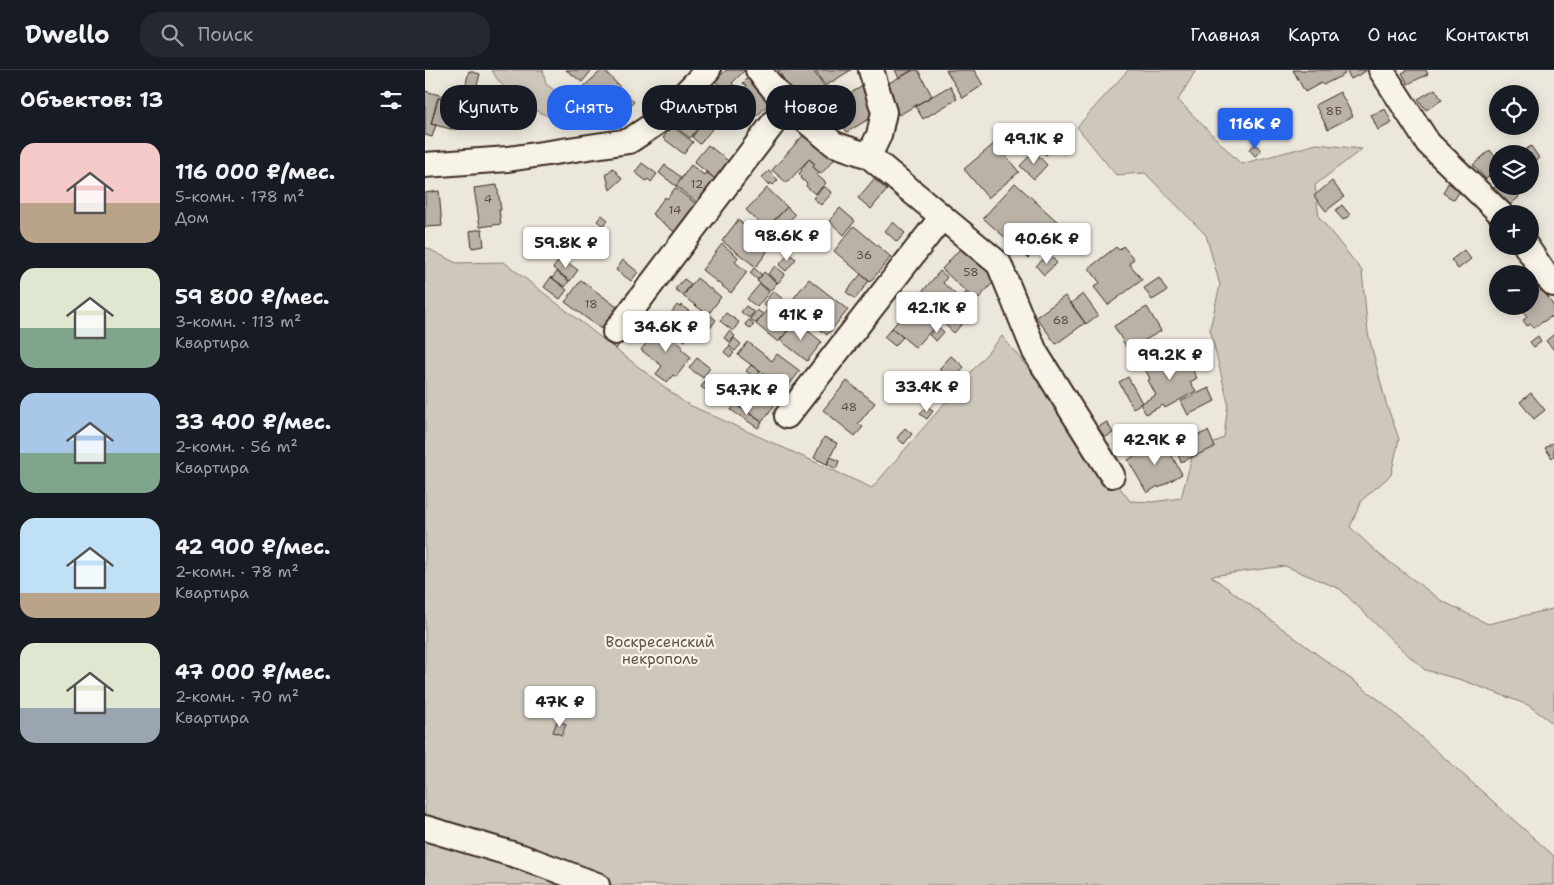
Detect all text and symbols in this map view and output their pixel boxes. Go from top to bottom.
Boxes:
search box [140,12,490,57]
text: Dwello [25,19,110,51]
icon: search [158,21,186,49]
text: Поиск [198,22,253,47]
text: Главная [1190,23,1260,47]
text: Карта [1288,23,1340,47]
text: О нас [1368,23,1417,47]
text: Контакты [1445,23,1529,47]
chip: Купить [440,85,537,130]
chip: Снять [547,85,632,130]
chip: Фильтры [642,85,756,130]
chip: Новое [766,85,856,130]
map controls [1489,85,1539,315]
button: locate [1489,85,1539,135]
text: Объектов: 13 [20,86,163,114]
icon: filters [377,86,405,114]
house number: 8Б [1326,103,1342,119]
pin: 116K ₽ [1214,108,1296,150]
text: 116K ₽ [1229,113,1281,134]
pin: 49.1K ₽ [988,122,1080,165]
text: 49.1K ₽ [1004,128,1064,149]
button: layers [1489,145,1539,195]
text: 116 000 ₽/мес. [175,158,335,186]
icon: home [60,163,120,223]
house number: 12 [691,176,703,192]
text: 5-комн. · 178 m² [175,186,305,207]
house number: 4 [484,191,492,207]
house number: 14 [669,202,681,218]
button: + [1489,205,1539,255]
text: Дом [175,207,209,228]
pin: 98.6K ₽ [741,220,833,262]
pin: 40.6K ₽ [1001,222,1093,265]
text: 98.6K ₽ [754,225,820,246]
pin: 59.8K ₽ [520,226,612,269]
text: 40.6K ₽ [1015,228,1079,249]
text: 59.8K ₽ [534,232,598,253]
house number: 36 [856,247,872,263]
house number: 58 [963,264,979,280]
button: − [1489,265,1539,315]
text: 59 800 ₽/мес. [175,283,330,311]
icon: home [60,288,120,348]
pin: 42.1K ₽ [891,292,983,334]
house number: 18 [584,296,598,312]
text: 42.1K ₽ [907,297,967,318]
pin: 41K ₽ [766,298,836,341]
text: 41K ₽ [778,304,824,325]
pin: 34.6K ₽ [620,310,712,353]
text: 3-комн. · 113 m² [175,311,301,332]
house number: 68 [1053,312,1069,328]
text: 34.6K ₽ [634,316,698,337]
text: Квартира [175,332,249,353]
pin: 99.2K ₽ [1124,338,1216,381]
text: 99.2K ₽ [1137,344,1203,365]
pin: 33.4K ₽ [881,370,973,413]
pin: 54.7K ₽ [701,374,793,416]
text: 33.4K ₽ [895,376,959,397]
text: 54.7K ₽ [716,379,778,400]
house number: 48 [841,399,857,415]
text: 33 400 ₽/мес. [175,408,331,436]
icon: home [60,413,120,473]
pin: 42.9K ₽ [1109,424,1201,466]
text: 42.9K ₽ [1124,429,1186,450]
text: 2-комн. · 56 m² [175,436,298,457]
text: Квартира [175,457,249,478]
text: 42 900 ₽/мес. [175,533,330,561]
icon: home [60,538,120,598]
text: 2-комн. · 78 m² [175,561,299,582]
text: Квартира [175,582,249,603]
park label: Воскресенский некрополь [606,632,715,669]
text: 47 000 ₽/мес. [175,658,331,686]
icon: home [60,663,120,723]
text: 2-комн. · 70 m² [175,686,299,707]
pin: 47K ₽ [525,686,595,728]
text: 47K ₽ [535,691,585,712]
text: Квартира [175,707,249,728]

